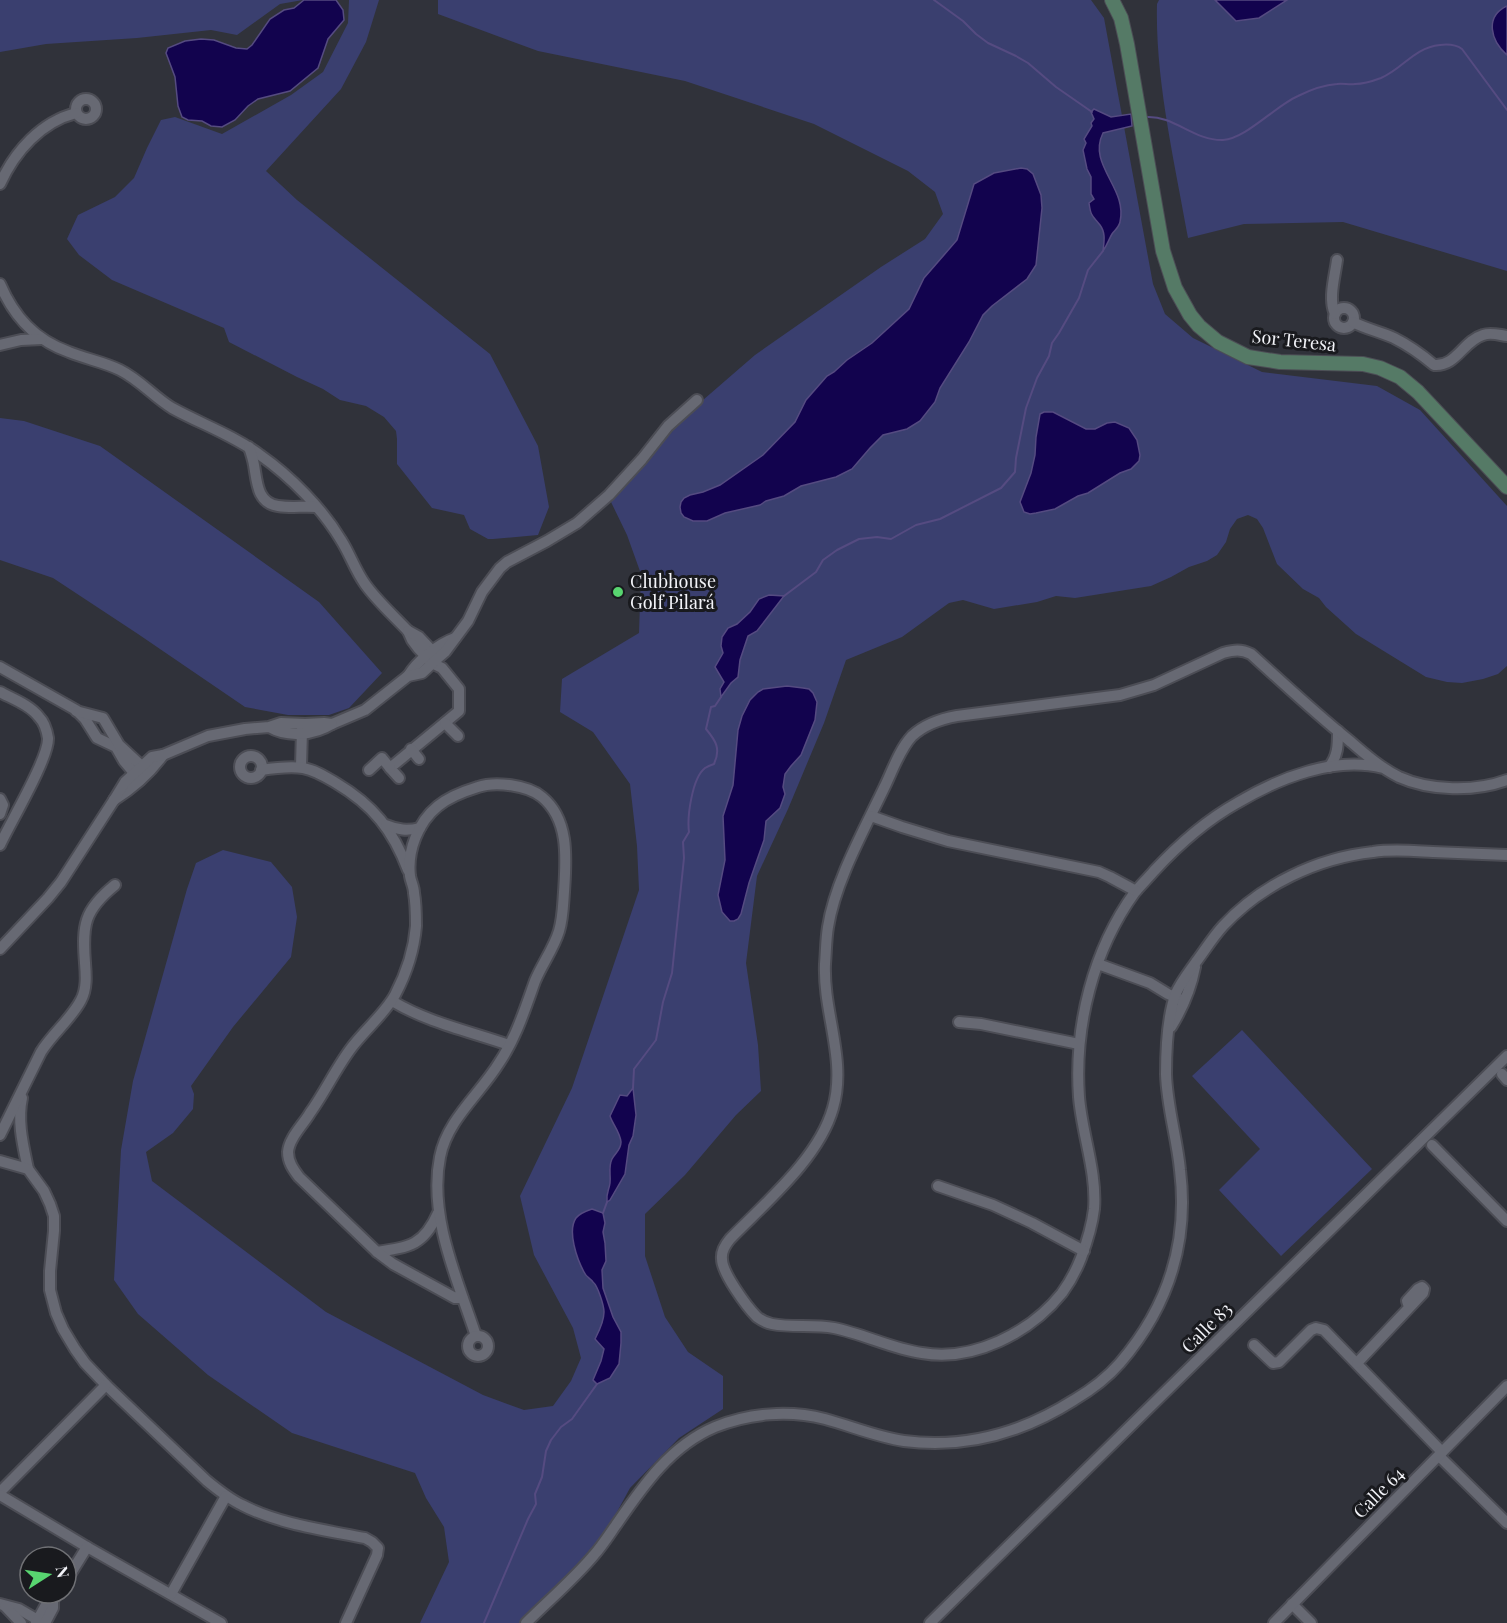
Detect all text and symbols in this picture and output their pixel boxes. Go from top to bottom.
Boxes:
street label: Sor Teresa [1251,324,1337,356]
place label: Clubhouse Golf Pilará [630,569,716,614]
marker: Clubhouse Golf Pilará [611,585,625,599]
street label: Calle 83 [1176,1297,1237,1358]
street label: Calle 64 [1347,1461,1409,1523]
north arrow [18,1545,78,1605]
text: N [52,1564,75,1580]

